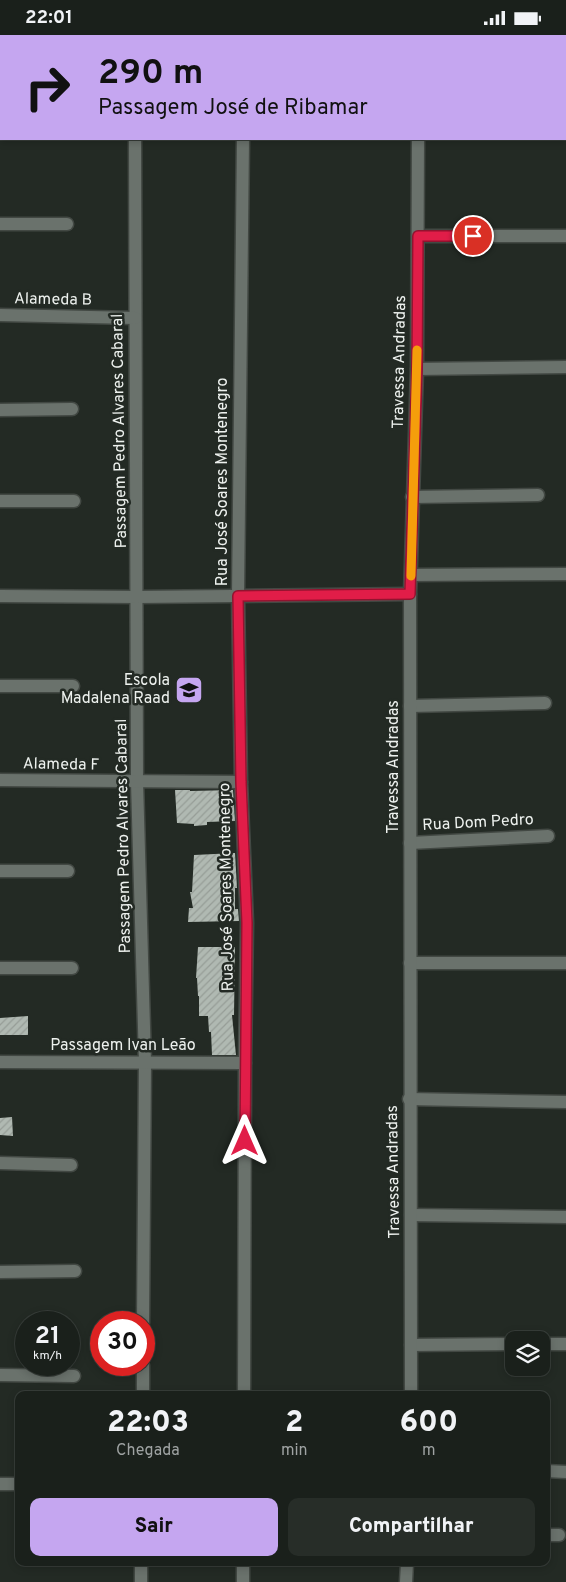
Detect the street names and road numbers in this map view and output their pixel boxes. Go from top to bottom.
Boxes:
street label: Alameda B [14,289,92,311]
street label: Travessa Andradas [389,295,411,429]
street label: Passagem Pedro Alvares Cabaral [108,313,132,549]
street label: Rua José Soares Montenegro [213,378,233,586]
street label: Travessa Andradas [384,700,404,834]
street label: Passagem Pedro Alvares Cabaral [112,718,136,954]
street label: Alameda F [23,754,99,776]
street label: Rua José Soares Montenegro [215,782,239,992]
street label: Rua Dom Pedro [422,810,534,836]
street label: Passagem Ivan Leão [50,1036,196,1056]
street label: Travessa Andradas [383,1105,405,1239]

